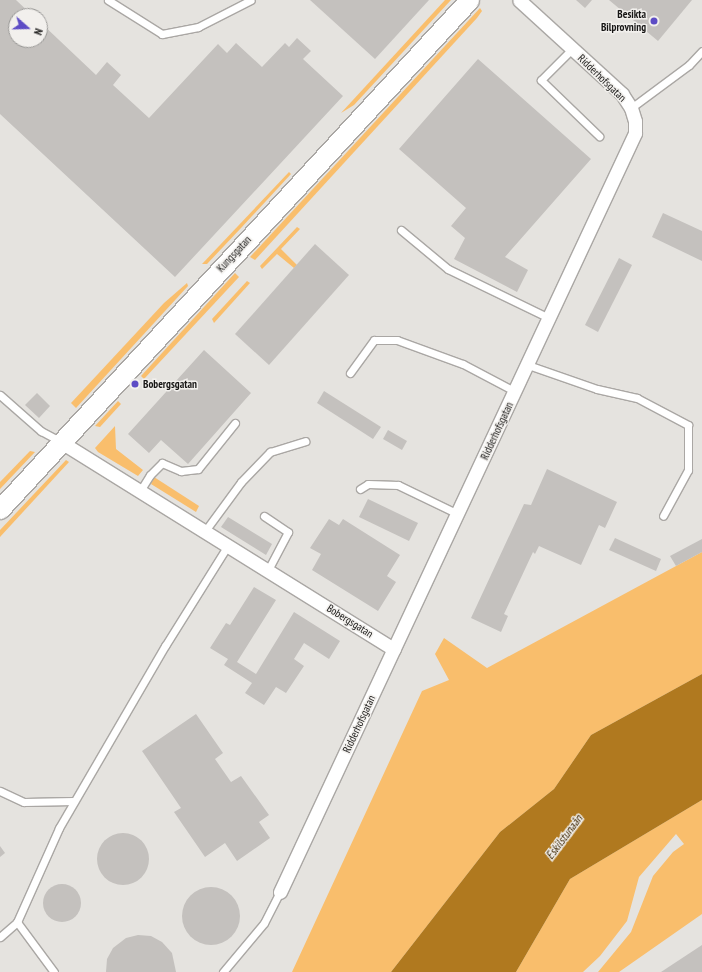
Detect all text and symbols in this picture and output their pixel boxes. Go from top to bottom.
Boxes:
north arrow [8,8,48,48]
place label: Besikta Bilprovning [601,8,646,34]
marker: Besikta Bilprovning [649,16,659,26]
text: N [31,27,46,37]
street label: Ridderhofsgatan [575,52,629,104]
street label: Kungsgatan [214,233,254,275]
place label: Bobergsgatan [143,377,197,391]
marker: Bobergsgatan [130,379,140,389]
street label: Ridderhofsgatan [478,400,516,462]
street label: Bobergsgatan [324,602,376,640]
street label: Ridderhofsgatan [340,693,378,755]
water label: Eskilstunaån [543,812,585,862]

